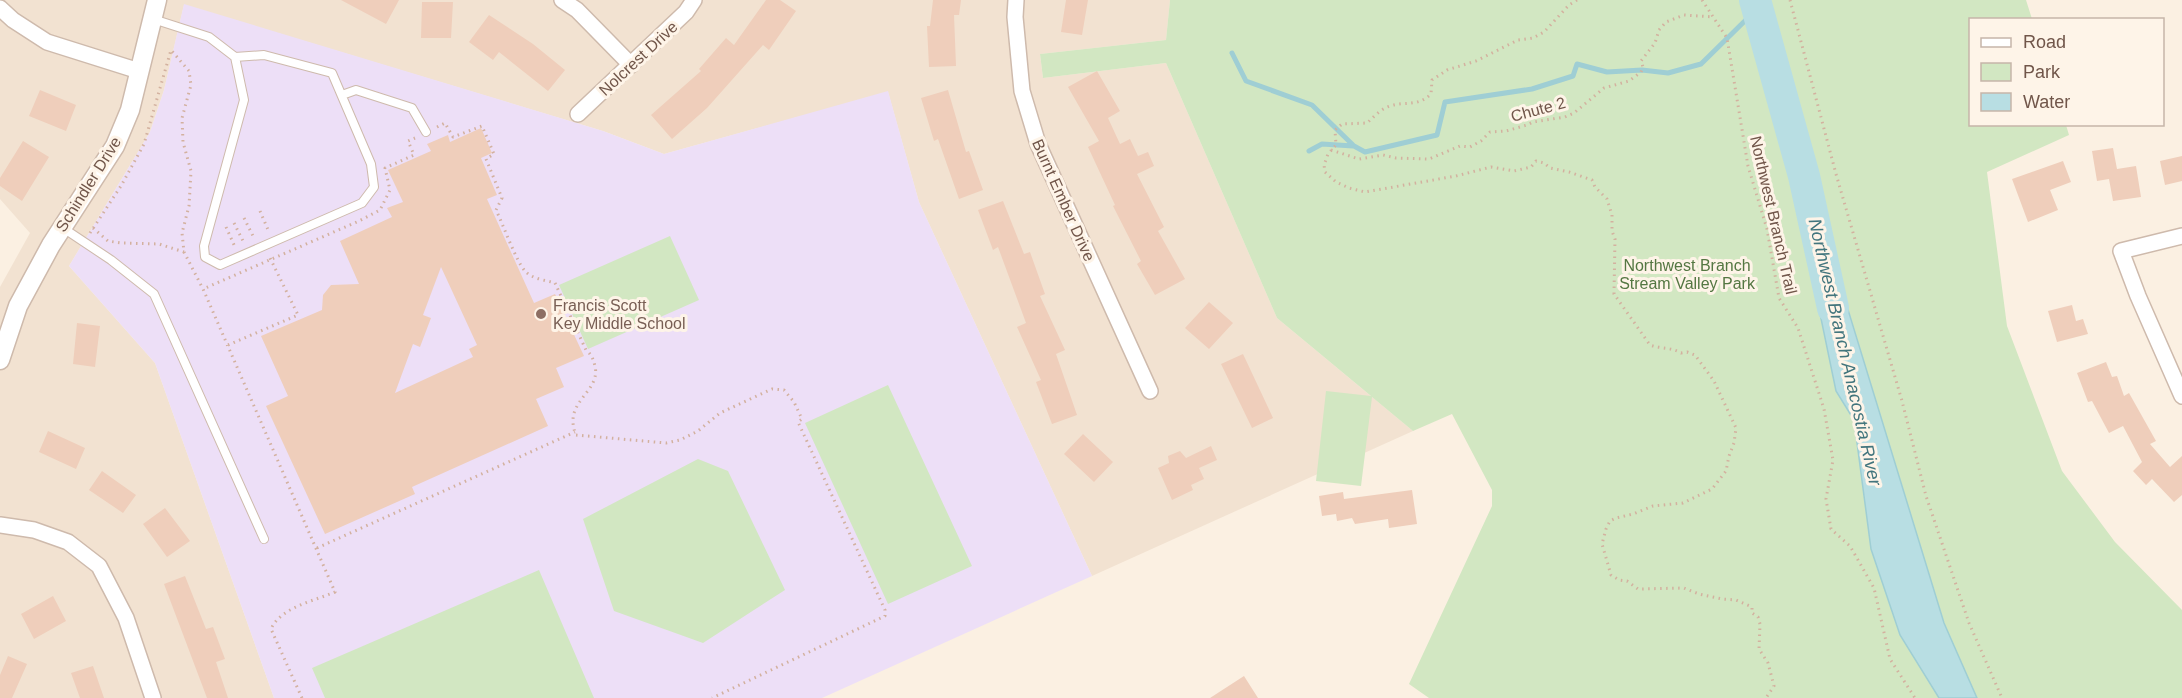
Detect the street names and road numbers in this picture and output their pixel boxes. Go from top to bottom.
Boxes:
street label: Nolcrest Drive [596,18,681,99]
street label: Chute 2 [1509,94,1567,125]
street label: Schindler Drive [52,134,124,235]
street label: Northwest Branch Trail [1747,134,1800,296]
street label: Burnt Ember Drive [1029,137,1098,264]

